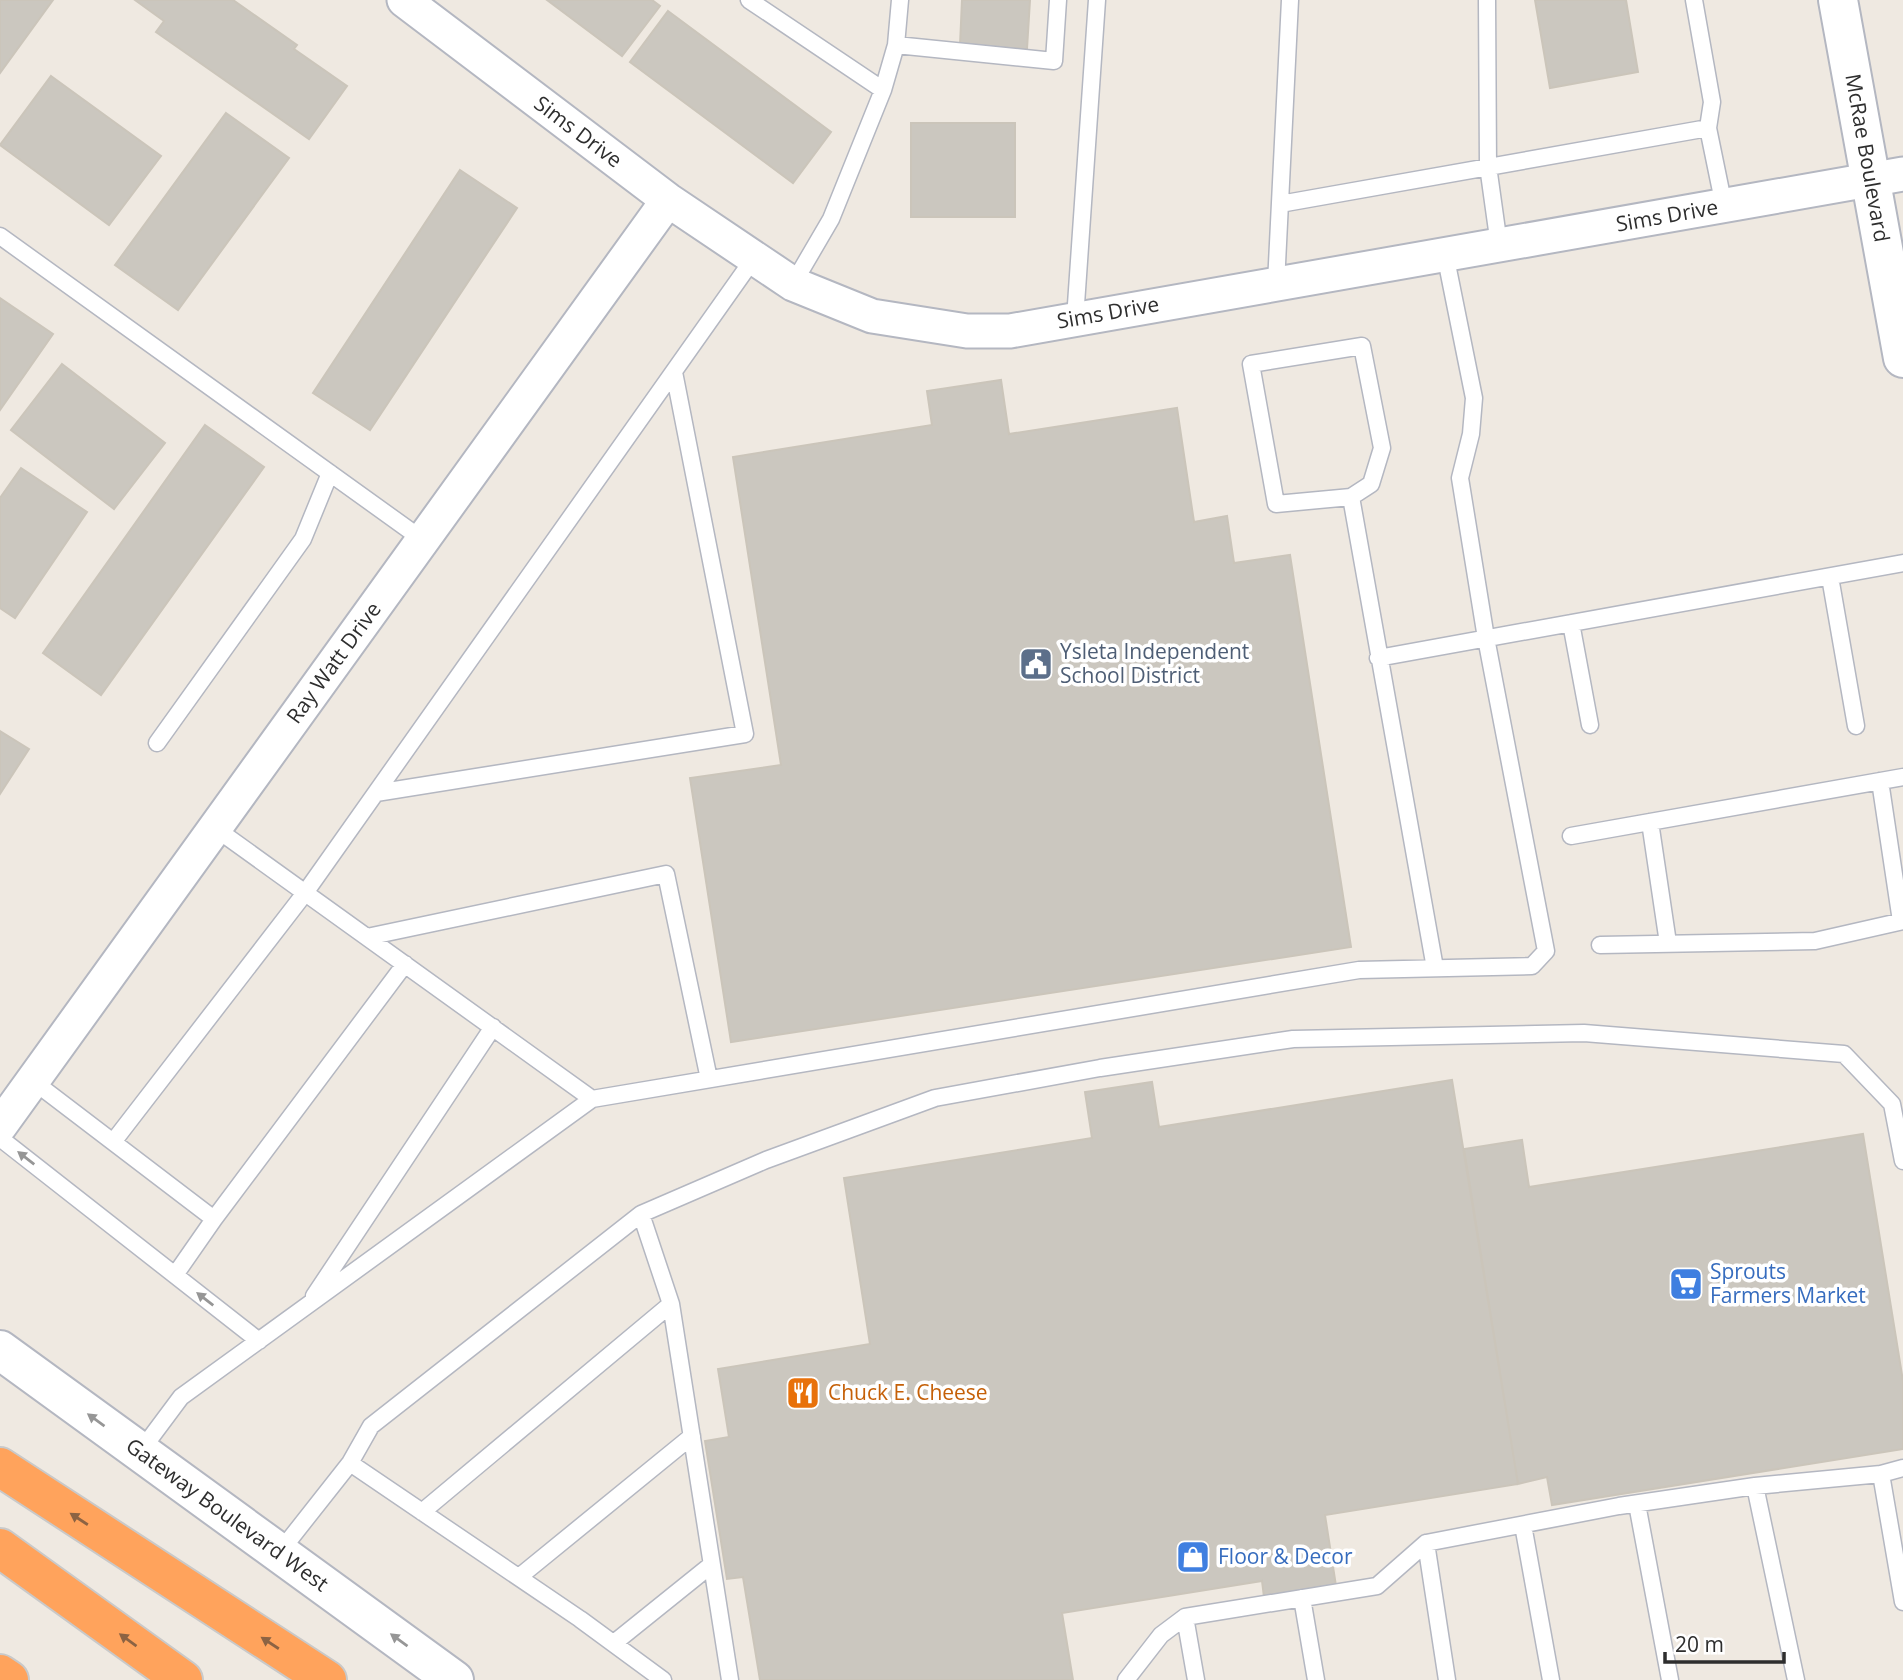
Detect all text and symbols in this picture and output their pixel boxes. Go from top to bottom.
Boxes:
street label: McRae Boulevard [1839,71,1897,244]
street label: Sims Drive [529,89,628,173]
street label: Sims Drive [1614,192,1720,238]
street label: Sims Drive [1055,289,1161,335]
street label: Ray Watt Drive [280,596,387,729]
place label: Ysleta Independent School District [1060,637,1249,689]
public building icon: Ysleta Independent School District [1017,645,1055,683]
one-way arrow [17,1151,35,1166]
place label: Sprouts Farmers Market [1710,1257,1866,1309]
supermarket icon: Sprouts Farmers Market [1667,1265,1705,1303]
one-way arrow [196,1292,214,1306]
restaurant icon: Chuck E. Cheese [784,1374,822,1412]
place label: Chuck E. Cheese [828,1378,988,1406]
one-way arrow [87,1413,105,1427]
street label: Gateway Boulevard West [121,1431,335,1597]
one-way arrow [69,1512,89,1525]
shop icon: Floor & Decor [1174,1538,1212,1576]
place label: Floor & Decor [1218,1542,1353,1570]
scale bar [1665,1620,1784,1664]
text: 20 m [1675,1630,1724,1658]
one-way arrow [119,1633,137,1647]
one-way arrow [390,1633,408,1647]
one-way arrow [260,1637,279,1650]

